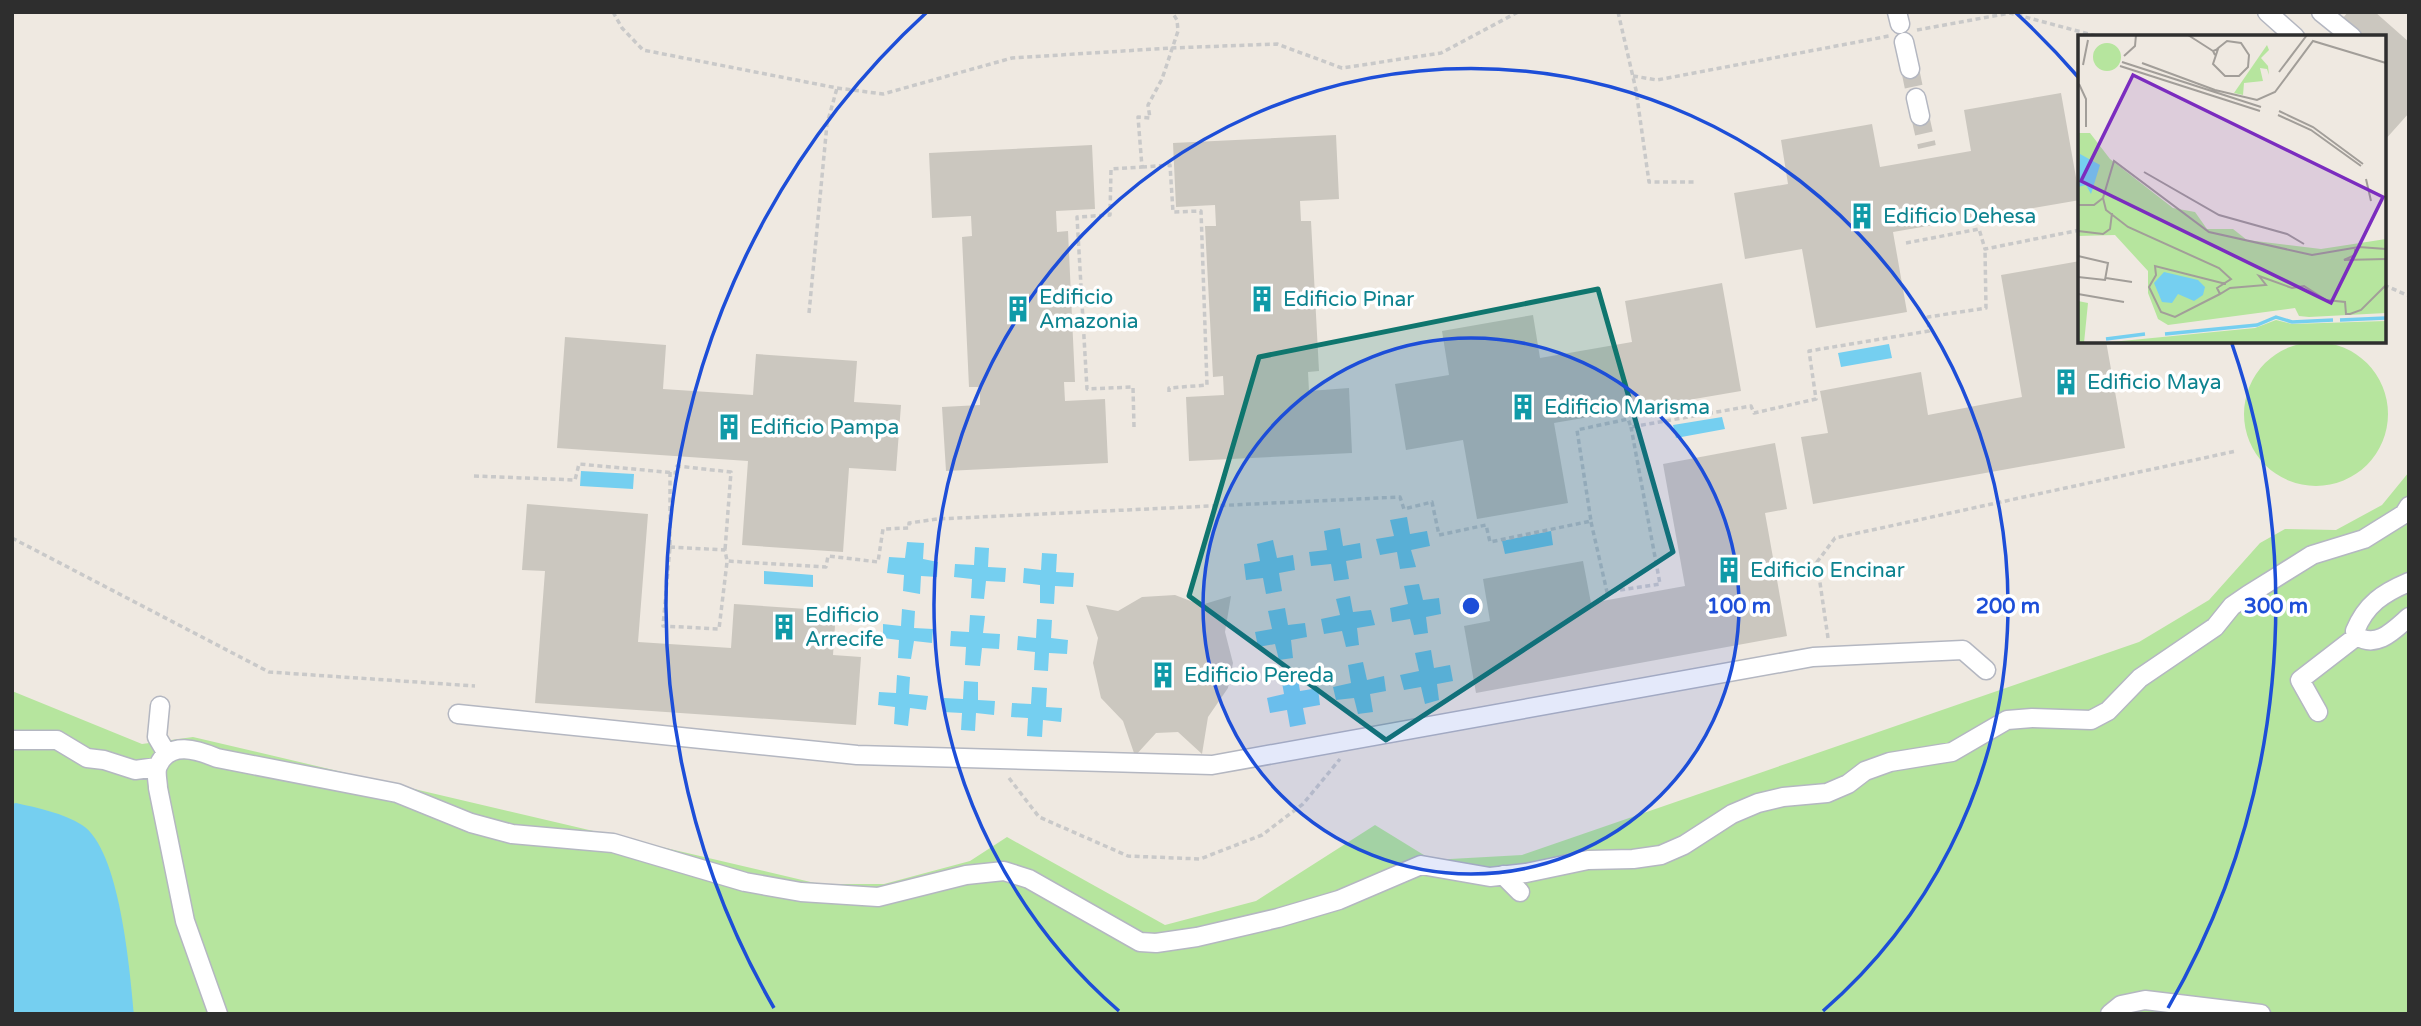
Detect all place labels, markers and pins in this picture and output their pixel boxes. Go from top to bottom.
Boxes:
building icon: Edificio Dehesa [1847,201,1877,231]
place label: Edificio Dehesa [1883,204,2036,229]
building icon: Edificio Pinar [1247,284,1277,314]
place label: Edificio Amazonia [1039,285,1139,334]
place label: Edificio Pinar [1283,287,1414,312]
building icon: Edificio Amazonia [1003,294,1033,324]
building icon: Edificio Maya [2051,367,2081,397]
place label: Edificio Maya [2087,370,2221,395]
building icon: Edificio Marisma [1508,392,1538,422]
place label: Edificio Marisma [1544,395,1710,420]
building icon: Edificio Pampa [714,412,744,442]
place label: Edificio Pampa [750,415,899,440]
building icon: Edificio Encinar [1714,555,1744,585]
place label: Edificio Encinar [1750,558,1905,583]
centre of rings [1459,594,1483,618]
place label: Edificio Arrecife [805,603,884,652]
building icon: Edificio Arrecife [769,612,799,642]
building icon: Edificio Pereda [1148,660,1178,690]
place label: Edificio Pereda [1184,663,1334,688]

